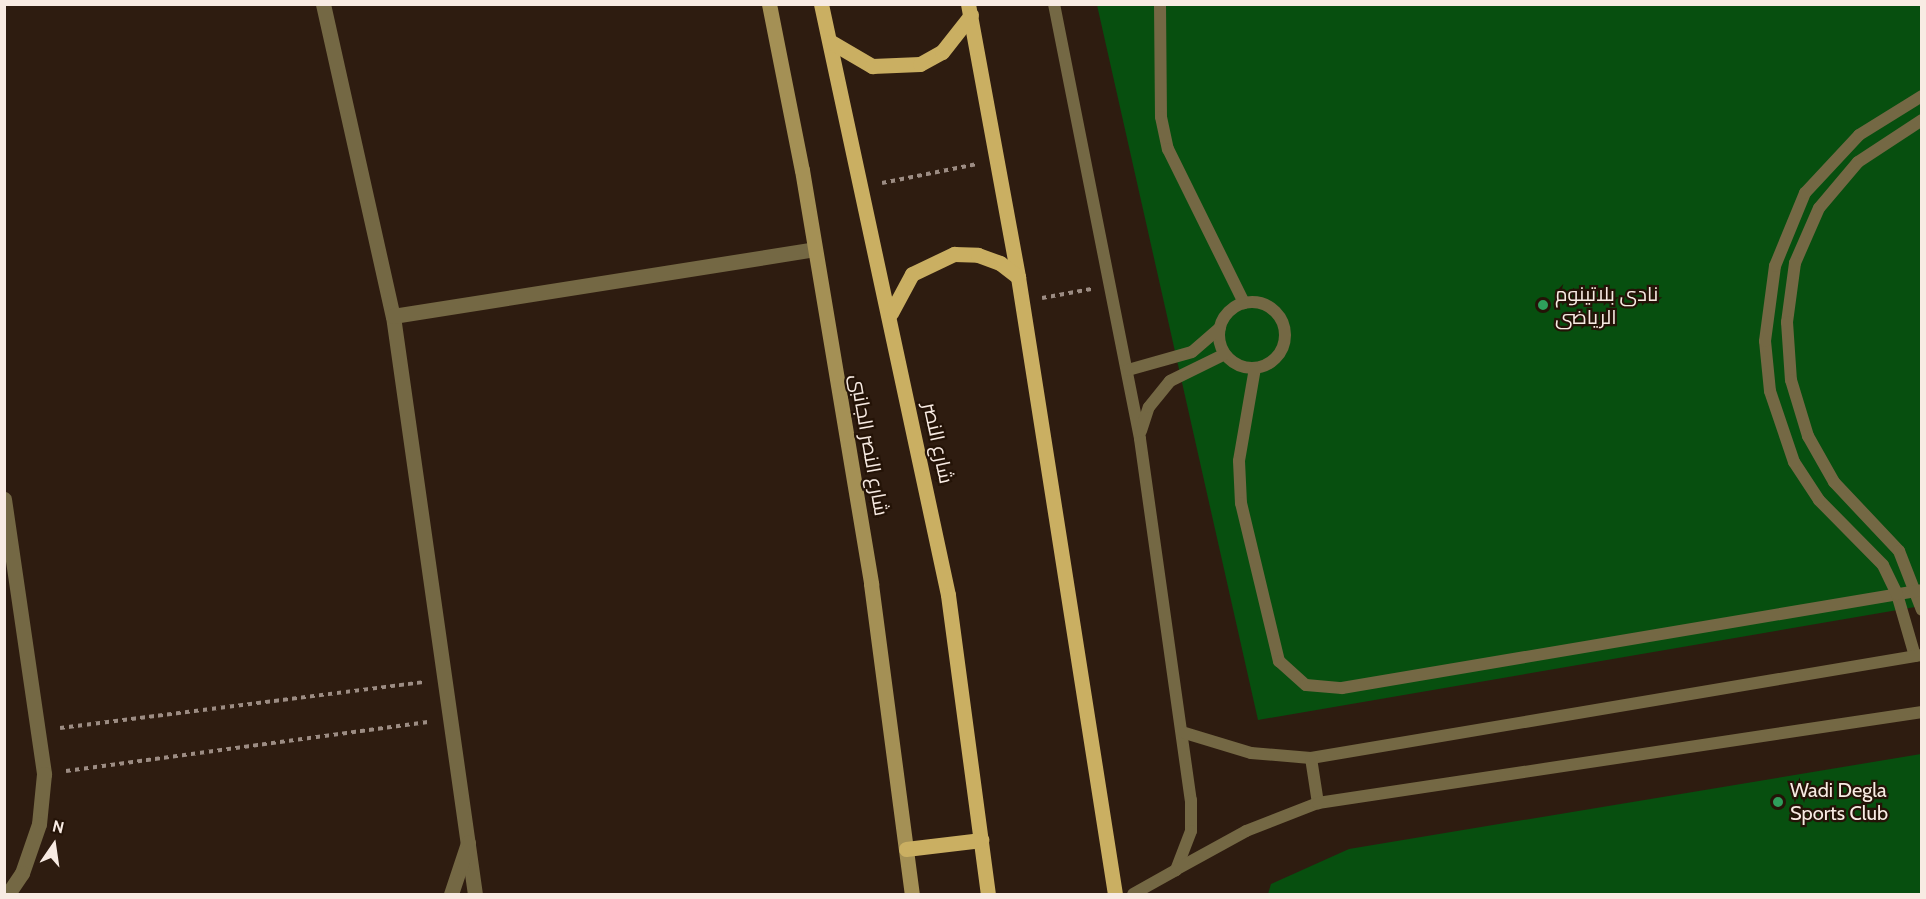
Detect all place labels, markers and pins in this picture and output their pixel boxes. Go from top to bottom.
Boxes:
place label: نادى بلاتينوم الرياضى [1555,282,1658,329]
marker: نادى بلاتينوم الرياضى [1536,298,1550,312]
place label: Wadi Degla Sports Club [1790,778,1888,825]
marker: Wadi Degla Sports Club [1771,795,1785,809]

